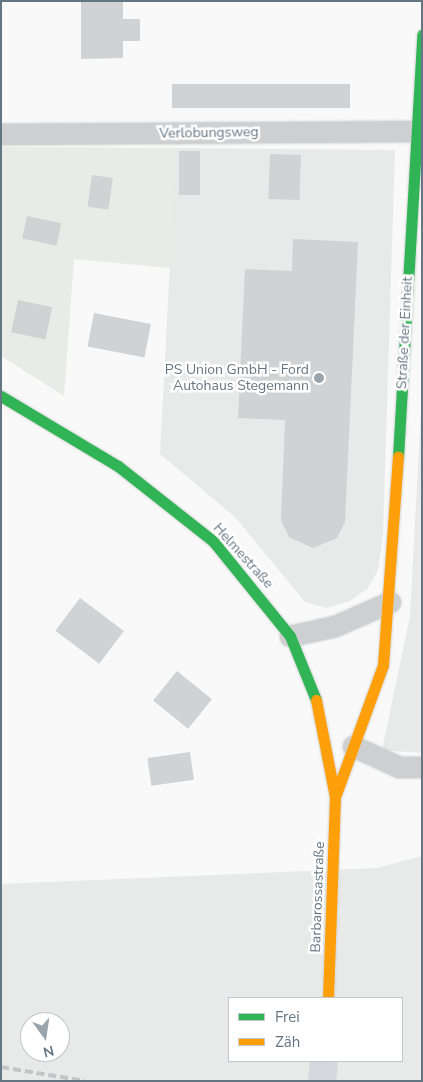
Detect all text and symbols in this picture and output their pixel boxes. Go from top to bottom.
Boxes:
street label: Verlobungsweg [159,124,259,142]
street label: Straße der Einheit [394,276,416,390]
place label: PS Union GmbH - Ford Autohaus Stegemann [165,362,309,394]
marker: PS Union GmbH - Ford Autohaus Stegemann [313,372,325,384]
street label: Helmestraße [209,520,277,592]
street label: Barbarossastraße [308,841,328,953]
legend [228,997,403,1062]
text: Frei [275,1007,300,1027]
north arrow [20,1012,70,1062]
text: Zäh [275,1032,300,1052]
text: N [41,1041,56,1062]

